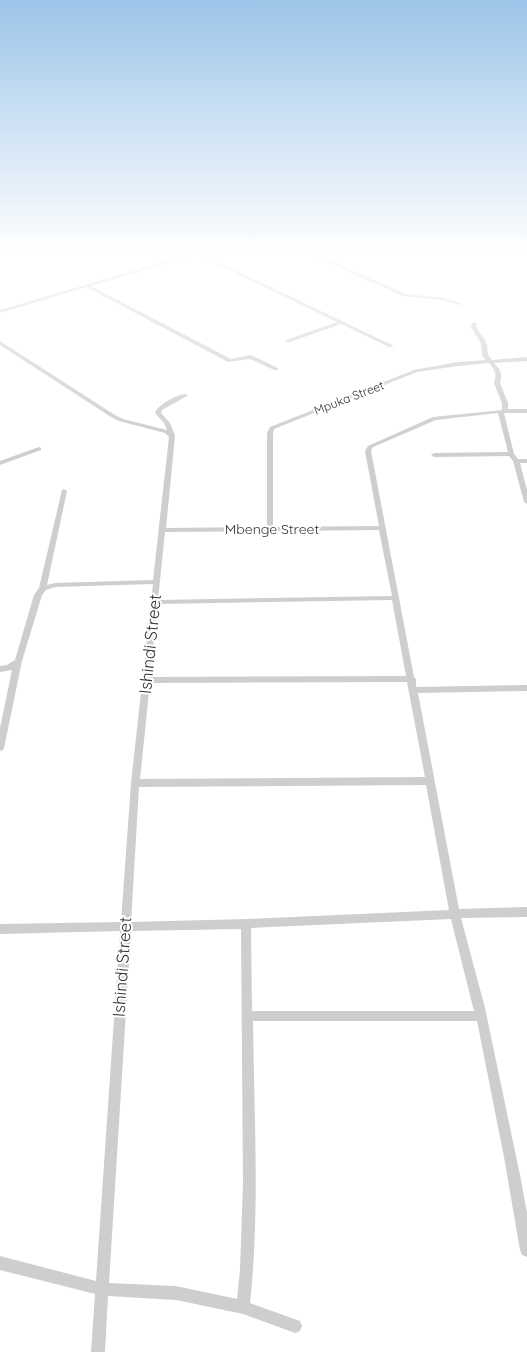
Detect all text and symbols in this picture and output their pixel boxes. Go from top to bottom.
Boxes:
street label: Mpuka Street [312,377,386,418]
street label: Mbenge Street [225,520,320,538]
street label: Ishindi Street [134,593,165,695]
street label: Ishindi Street [108,916,135,1018]

